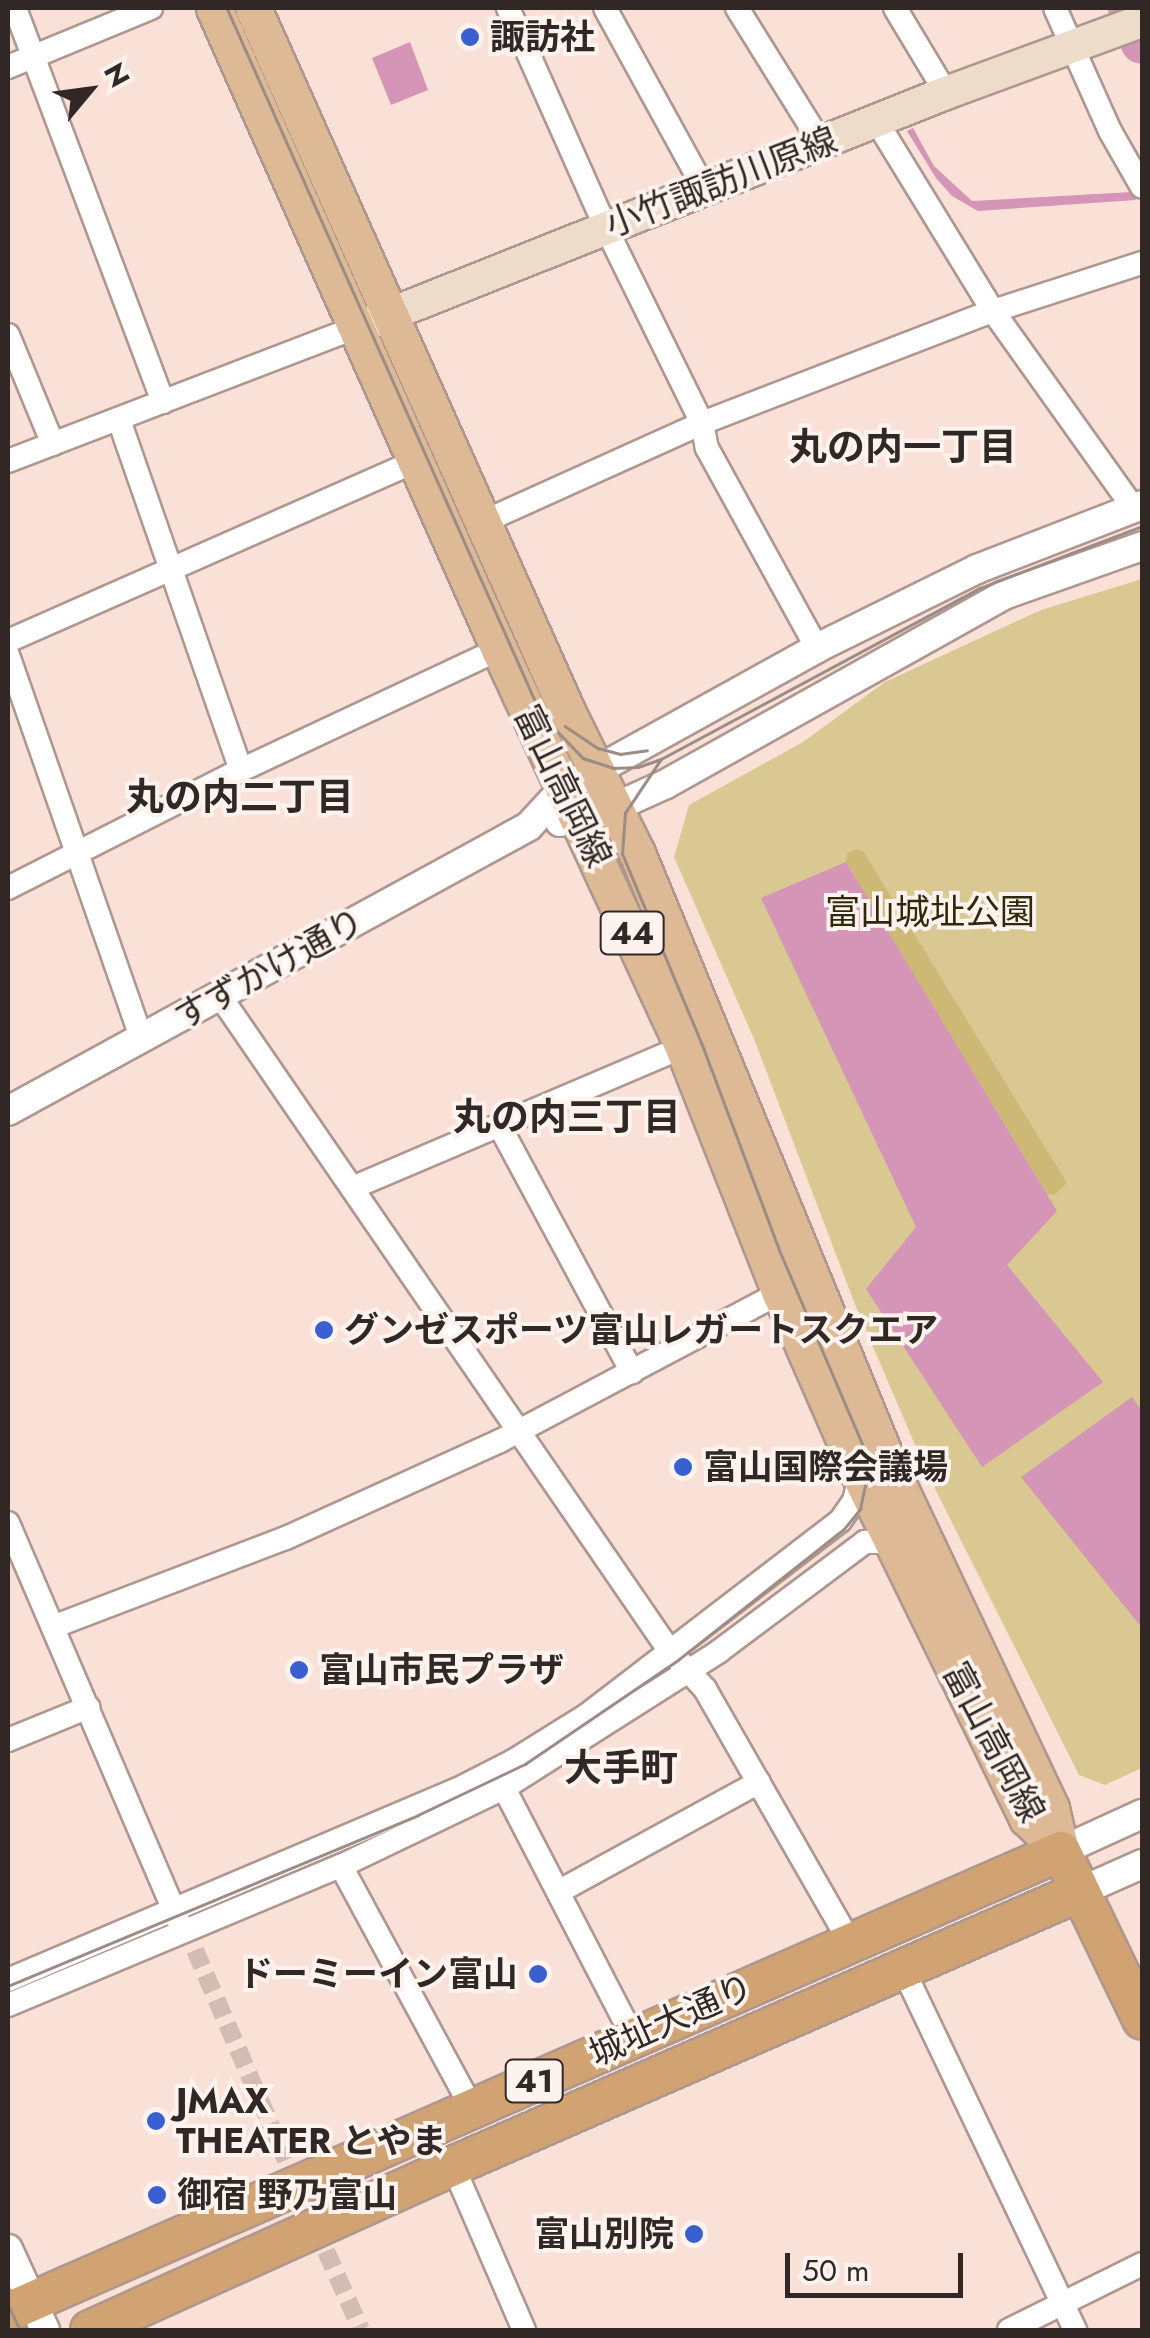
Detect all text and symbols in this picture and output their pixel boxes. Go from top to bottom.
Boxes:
place label: 諏訪社 [490,16,595,58]
marker: 諏訪社 [459,26,481,48]
north arrow [40,40,140,140]
text: N [93,56,140,95]
street label: 小竹諏訪川原線 [599,118,843,246]
district label: 丸の内一丁目 [789,424,1017,470]
street label: 富山高岡線 [506,698,620,874]
district label: 丸の内二丁目 [126,774,354,820]
park label: 富山城址公園 [825,891,1035,933]
street label: すずかけ通り [167,900,371,1038]
road number: 44 [600,906,664,960]
district label: 丸の内三丁目 [453,1094,681,1140]
place label: グンゼスポーツ富山レガートスクエア [344,1309,939,1351]
marker: グンゼスポーツ富山レガートスクエア [313,1319,335,1341]
place label: 富山国際会議場 [703,1446,948,1488]
marker: 富山国際会議場 [672,1456,694,1478]
place label: 富山市民プラザ [319,1649,564,1691]
street label: 富山高岡線 [934,1655,1054,1829]
marker: 富山市民プラザ [288,1659,310,1681]
district label: 大手町 [564,1745,678,1791]
place label: ドーミーイン富山 [238,1953,518,1995]
marker: ドーミーイン富山 [527,1963,549,1985]
street label: 城址大通り [583,1965,759,2075]
road number: 41 [504,2054,564,2108]
place label: JMAX THEATER とやま [176,2080,446,2162]
marker: JMAX THEATER とやま [145,2110,167,2132]
place label: 御宿 野乃富山 [177,2174,397,2216]
marker: 御宿 野乃富山 [146,2184,168,2206]
place label: 富山別院 [534,2213,674,2255]
marker: 富山別院 [683,2223,705,2245]
scale bar [790,2233,968,2295]
text: 50 m [802,2249,869,2292]

